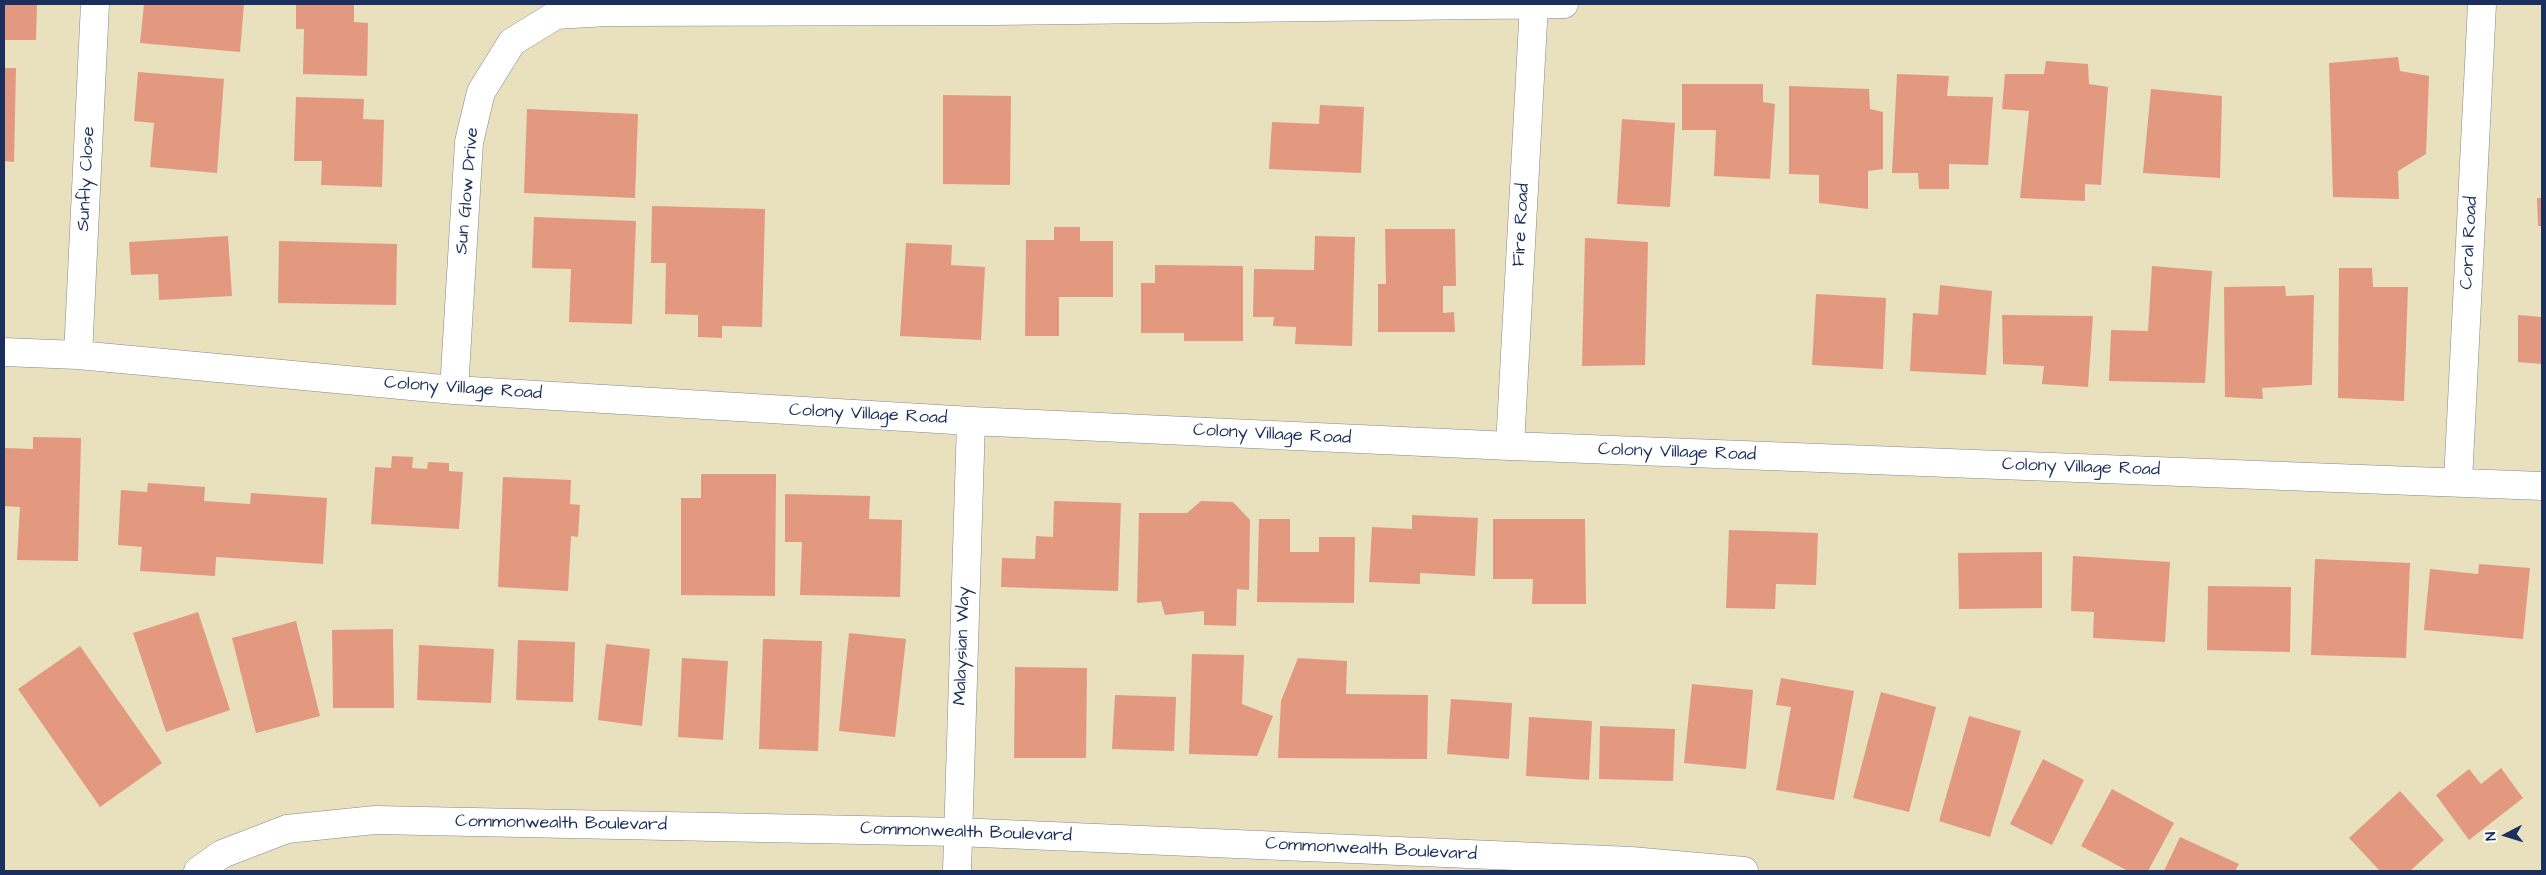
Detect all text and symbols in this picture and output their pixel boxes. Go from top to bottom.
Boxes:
street label: Sunfly Close [73,126,101,232]
street label: Sun Glow Drive [452,127,484,255]
street label: Fire Road [1509,183,1535,267]
street label: Coral Road [2457,196,2483,290]
street label: Colony Village Road [383,373,543,405]
street label: Colony Village Road [788,400,948,430]
street label: Colony Village Road [1192,420,1352,450]
street label: Colony Village Road [1598,439,1756,467]
street label: Colony Village Road [2002,454,2160,482]
street label: Malaysian Way [950,586,976,706]
north arrow [2481,810,2531,860]
street label: Commonwealth Boulevard [455,811,667,837]
street label: Commonwealth Boulevard [860,819,1072,847]
text: N [2481,831,2501,842]
street label: Commonwealth Boulevard [1265,834,1477,866]

